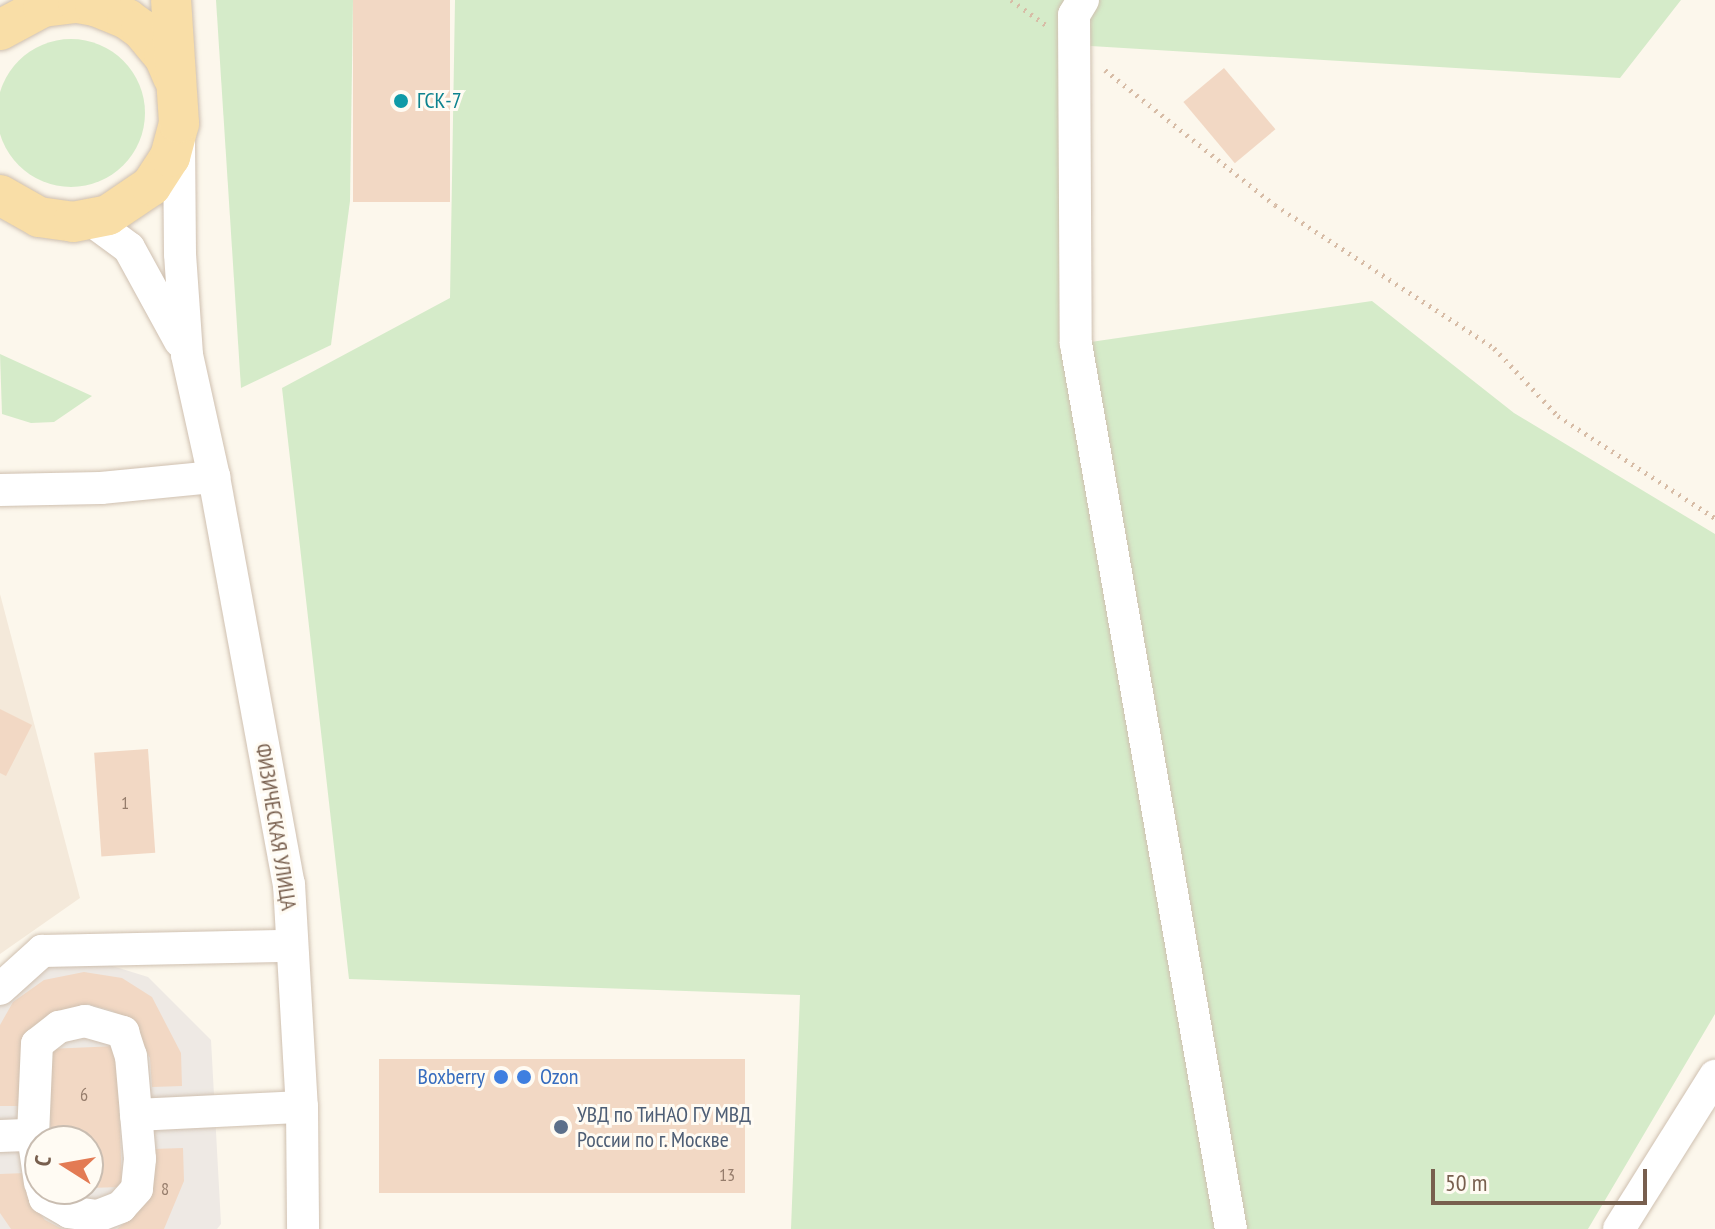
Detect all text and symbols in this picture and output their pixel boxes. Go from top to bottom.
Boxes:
place label: ГСК-7 [417,88,462,114]
marker: ГСК-7 [392,92,410,110]
street label: ФИЗИЧЕСКАЯ УЛИЦА [250,742,302,912]
house number: 1 [121,792,129,814]
place label: Boxberry [418,1064,485,1090]
place label: Ozon [540,1064,579,1090]
marker: Boxberry [492,1068,510,1086]
marker: Ozon [515,1068,533,1086]
house number: 6 [80,1084,88,1106]
place label: УВД по ТиНАО ГУ МВД России по г. Москве [577,1101,752,1152]
marker: УВД по ТиНАО ГУ МВД России по г. Москве [552,1118,570,1136]
north arrow [24,1125,104,1205]
text: С [28,1153,57,1168]
scale bar [1435,1153,1651,1203]
house number: 13 [719,1164,735,1186]
text: 50 m [1445,1167,1487,1198]
house number: 8 [161,1178,169,1200]

